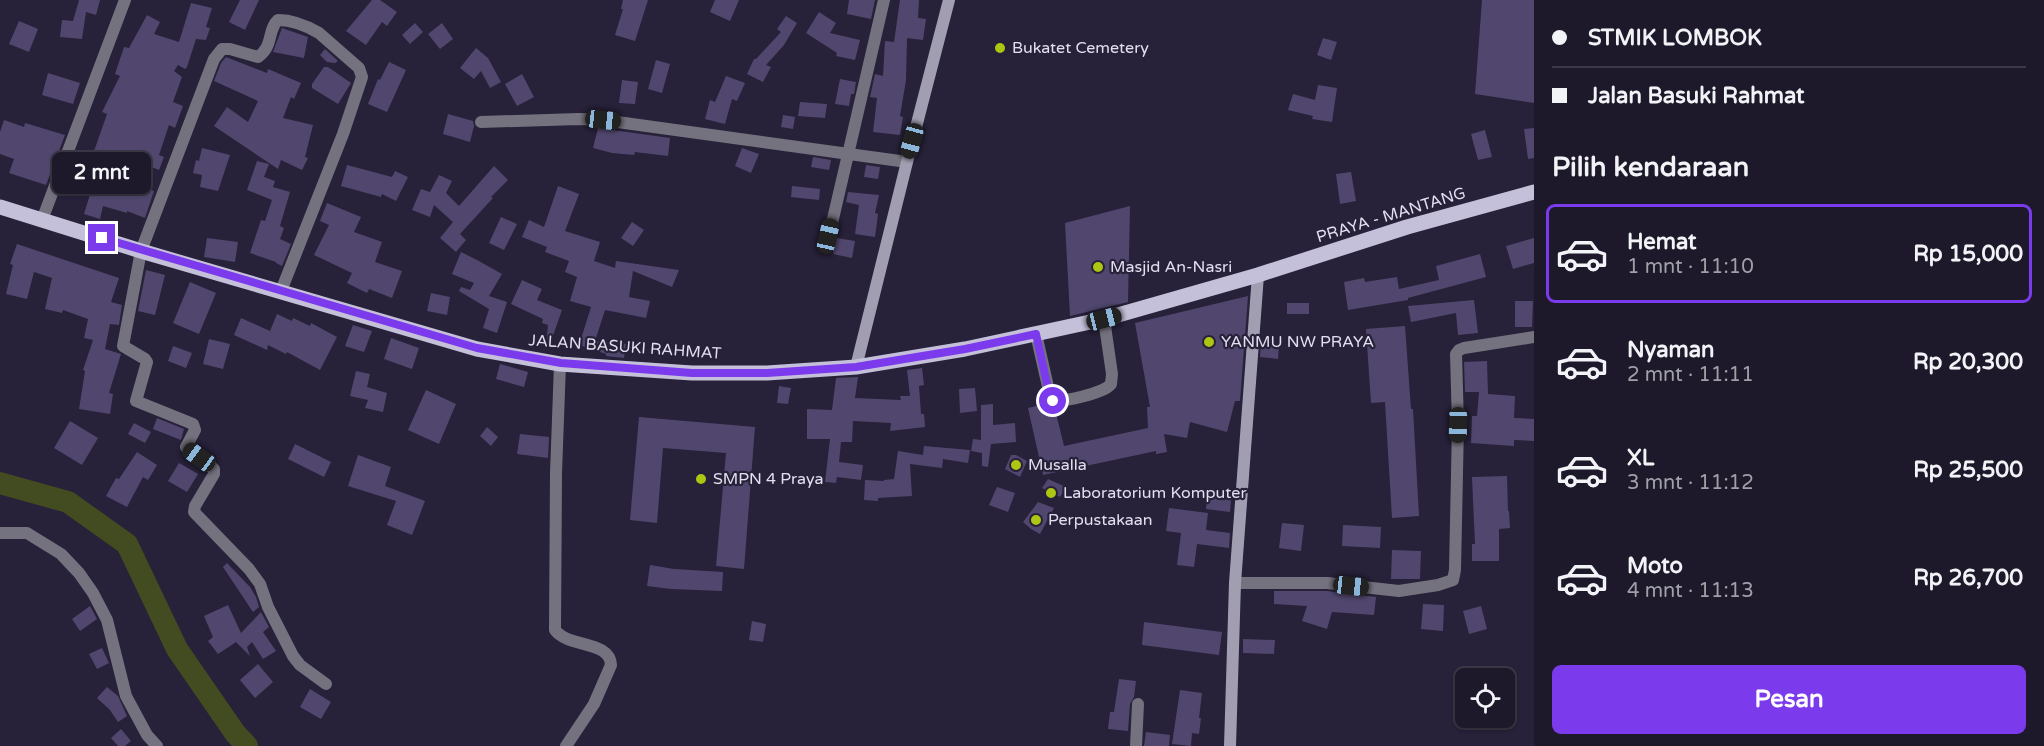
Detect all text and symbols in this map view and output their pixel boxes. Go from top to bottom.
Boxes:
text: STMIK LOMBOK [1588,25,1762,51]
place label: Bukatet Cemetery [1012,38,1149,58]
marker: Bukatet Cemetery [993,41,1007,55]
text: Jalan Basuki Rahmat [1588,83,1804,109]
car [584,109,622,131]
car [899,121,925,161]
callout: 2 mnt [52,151,152,193]
text: Pilih kendaraan [1552,151,1749,184]
text: 2 mnt [74,161,129,185]
street label: PRAYA - MANTANG [1314,183,1468,247]
car [815,216,841,256]
route end [88,224,115,251]
icon: car [1555,227,1609,281]
text: Hemat [1627,229,1696,255]
text: Rp 15,000 [1913,241,2023,267]
text: 1 mnt · 11:10 [1627,255,1754,279]
place label: Masjid An-Nasri [1110,257,1232,277]
marker: Masjid An-Nasri [1091,260,1105,274]
car [1084,306,1124,332]
street label: JALAN BASUKI RAHMAT [528,330,722,364]
place label: YANMU NW PRAYA [1221,332,1374,352]
marker: YANMU NW PRAYA [1202,335,1216,349]
icon: car [1555,335,1609,389]
text: Nyaman [1627,337,1714,363]
text: Rp 20,300 [1913,349,2023,375]
text: 2 mnt · 11:11 [1627,363,1754,387]
route start [1039,387,1066,414]
car [1449,407,1467,443]
car [179,439,219,475]
icon: car [1555,443,1609,497]
text: XL [1627,445,1654,471]
place label: Musalla [1028,455,1087,475]
text: Rp 25,500 [1913,457,2023,483]
marker: Musalla [1009,458,1023,472]
place label: SMPN 4 Praya [713,469,823,489]
text: 3 mnt · 11:12 [1627,471,1754,495]
marker: SMPN 4 Praya [694,472,708,486]
place label: Laboratorium Komputer [1063,483,1247,503]
marker: Laboratorium Komputer [1044,486,1058,500]
place label: Perpustakaan [1048,510,1153,530]
marker: Perpustakaan [1029,513,1043,527]
icon: car [1555,551,1609,605]
text: Moto [1627,553,1683,579]
text: Rp 26,700 [1913,565,2023,591]
car [1332,575,1370,597]
text: 4 mnt · 11:13 [1627,579,1754,603]
button: Pesan [1552,665,2026,734]
map controls [1455,668,1515,728]
button: locate [1455,668,1515,728]

